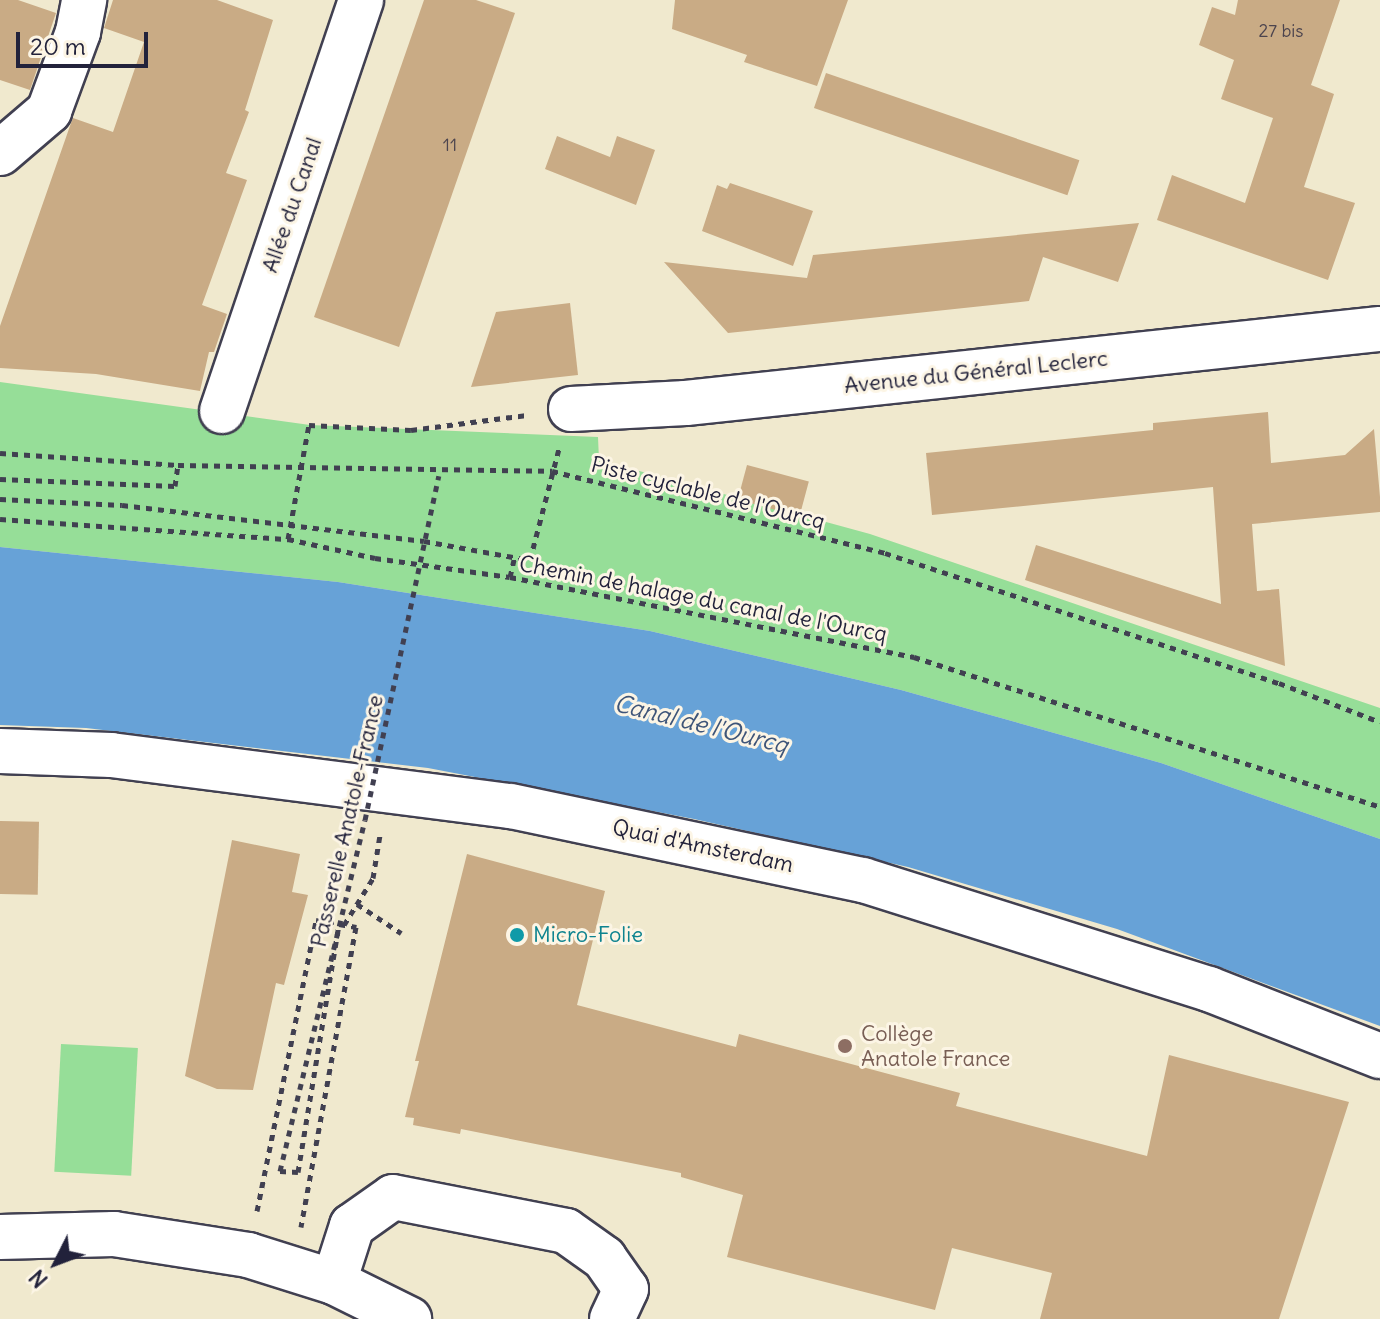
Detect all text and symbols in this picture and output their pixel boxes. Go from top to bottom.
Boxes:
scale bar [20,16,152,66]
house number: 27 bis [1258,20,1304,42]
text: 20 m [30,31,86,61]
street label: Allée du Canal [257,134,327,276]
house number: 11 [443,134,457,156]
street label: Avenue du Général Leclerc [843,345,1109,399]
street label: Piste cyclable de l'Ourcq [588,451,828,535]
street label: Chemin de halage du canal de l'Ourcq [517,550,889,648]
water label: Canal de l'Ourcq [611,688,791,760]
street label: Passerelle Anatole-France [305,692,389,950]
street label: Quai d'Amsterdam [610,814,796,878]
place label: Micro-Folie [533,922,643,948]
marker: Micro-Folie [508,926,526,944]
place label: Collège Anatole France [861,1020,1010,1072]
marker: Collège Anatole France [836,1037,854,1055]
north arrow [16,1223,96,1303]
text: N [23,1264,54,1294]

